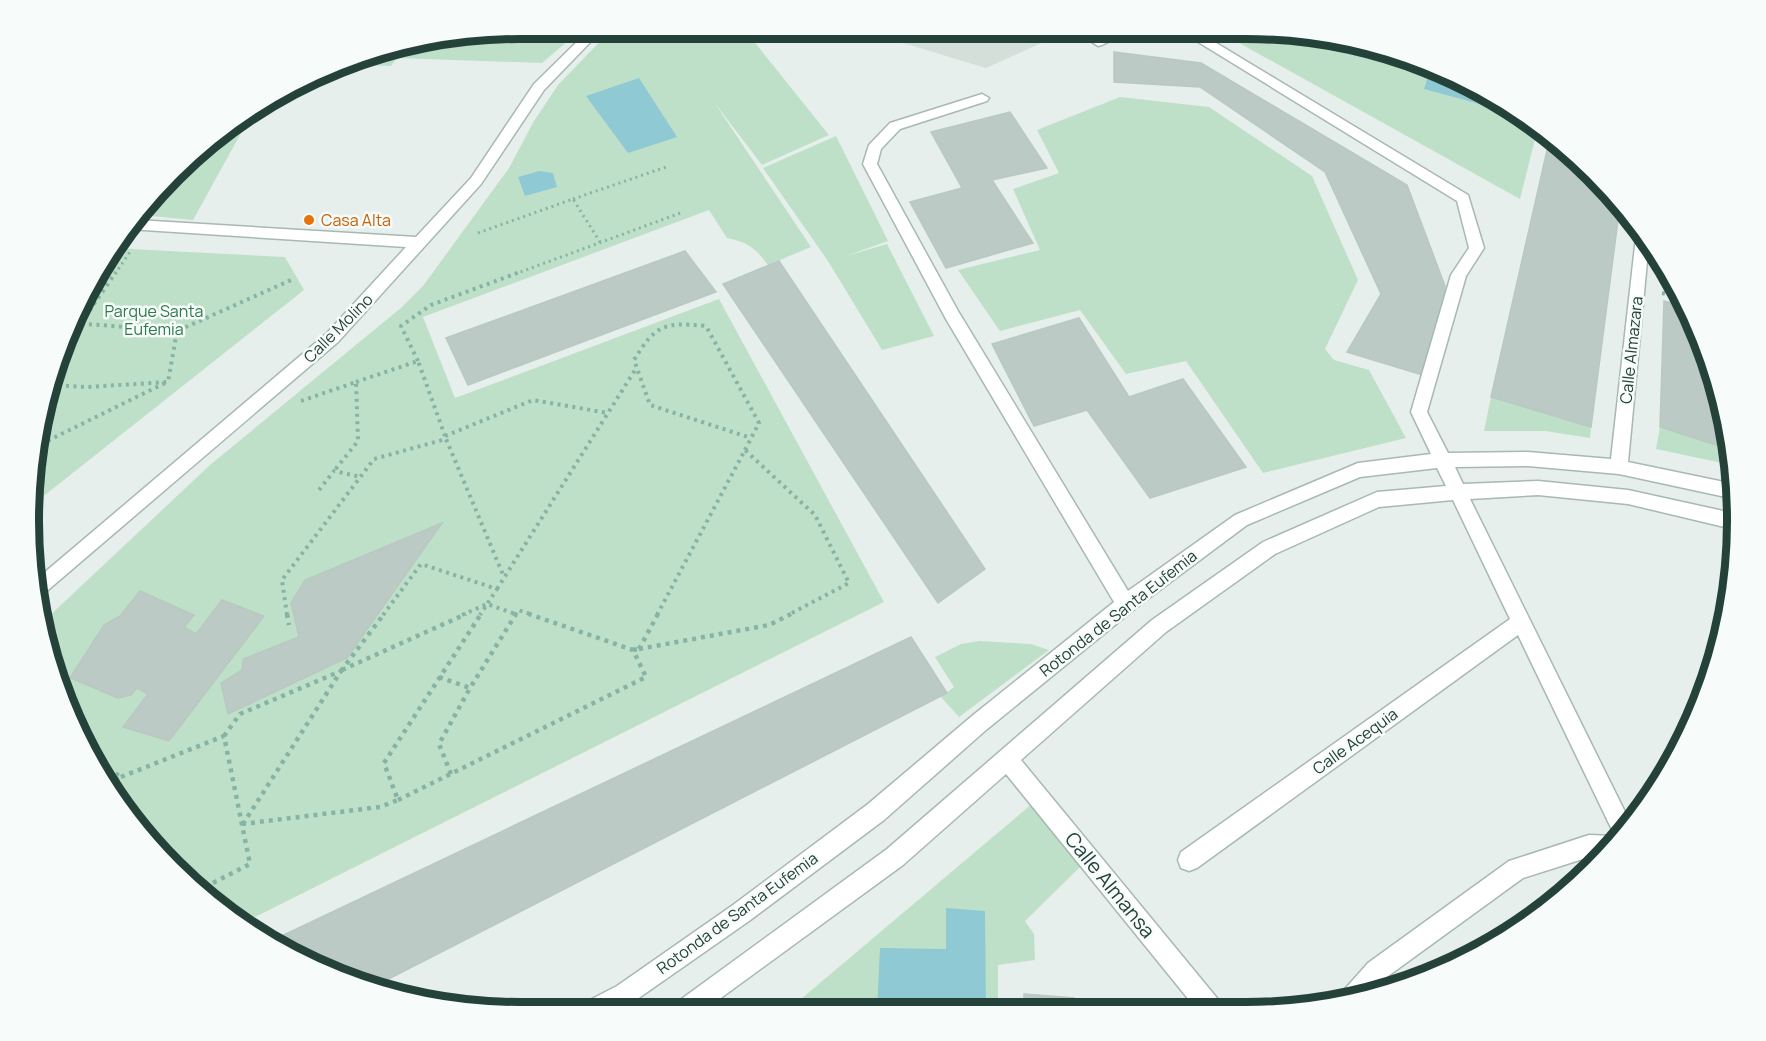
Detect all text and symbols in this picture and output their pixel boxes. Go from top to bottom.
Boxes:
place label: Casa Alta [321,209,391,231]
marker: Casa Alta [302,213,316,227]
street label: Calle Molino [299,289,377,367]
street label: Calle Almazara [1614,295,1648,405]
park label: Parque Santa Eufemia [104,300,204,340]
street label: Rotonda de Santa Eufemia [1035,545,1201,681]
street label: Calle Acequia [1308,703,1402,779]
street label: Calle Almansa [1059,826,1162,943]
street label: Rotonda de Santa Eufemia [652,847,822,979]

